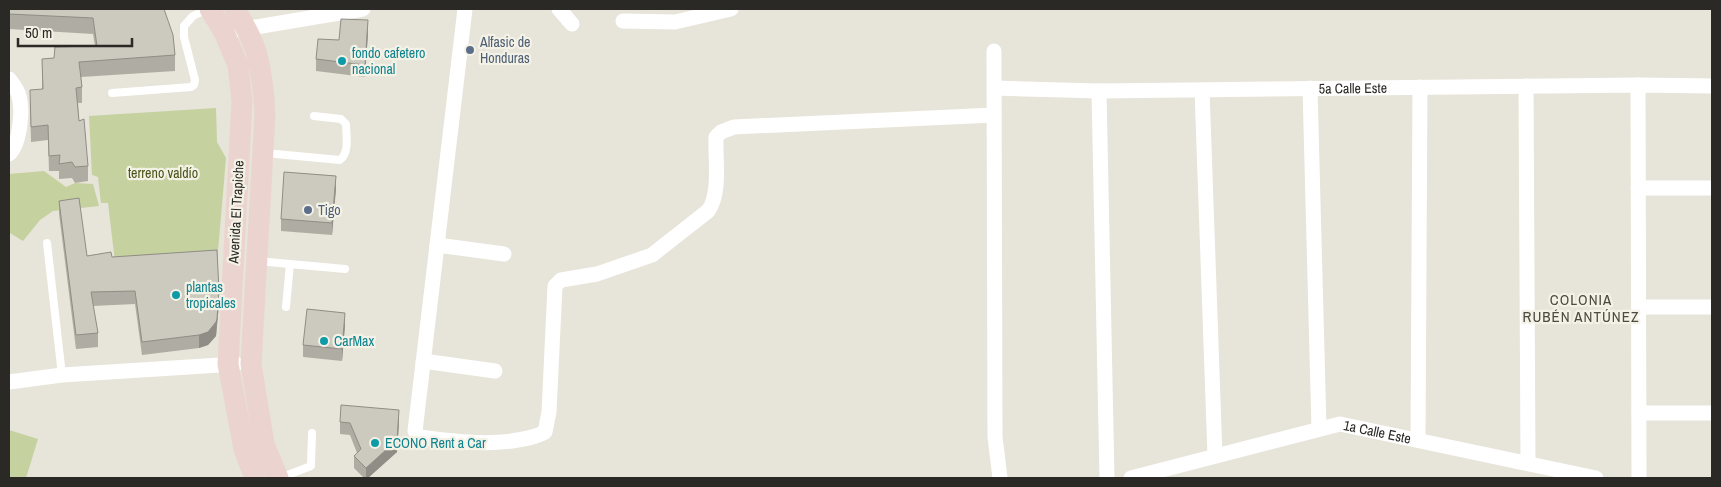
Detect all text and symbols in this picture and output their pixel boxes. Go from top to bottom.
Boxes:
scale bar [18,15,131,47]
text: 50 m [25,22,52,43]
place label: Alfasic de Honduras [479,33,530,67]
place label: fondo cafetero nacional [352,44,425,78]
marker: Alfasic de Honduras [464,44,476,56]
marker: fondo cafetero nacional [336,55,348,67]
street label: 5a Calle Este [1319,79,1387,98]
street label: Avenida El Trapiche [224,160,248,265]
park label: terreno valdío [128,164,198,182]
place label: Tigo [318,201,341,219]
marker: Tigo [302,204,314,216]
place label: plantas tropicales [186,278,236,312]
marker: plantas tropicales [170,289,182,301]
district label: COLONIA RUBÉN ANTÚNEZ [1523,289,1639,327]
place label: CarMax [334,332,374,350]
marker: CarMax [318,335,330,347]
street label: 1a Calle Este [1342,416,1413,448]
place label: ECONO Rent a Car [385,434,486,452]
marker: ECONO Rent a Car [369,437,381,449]

